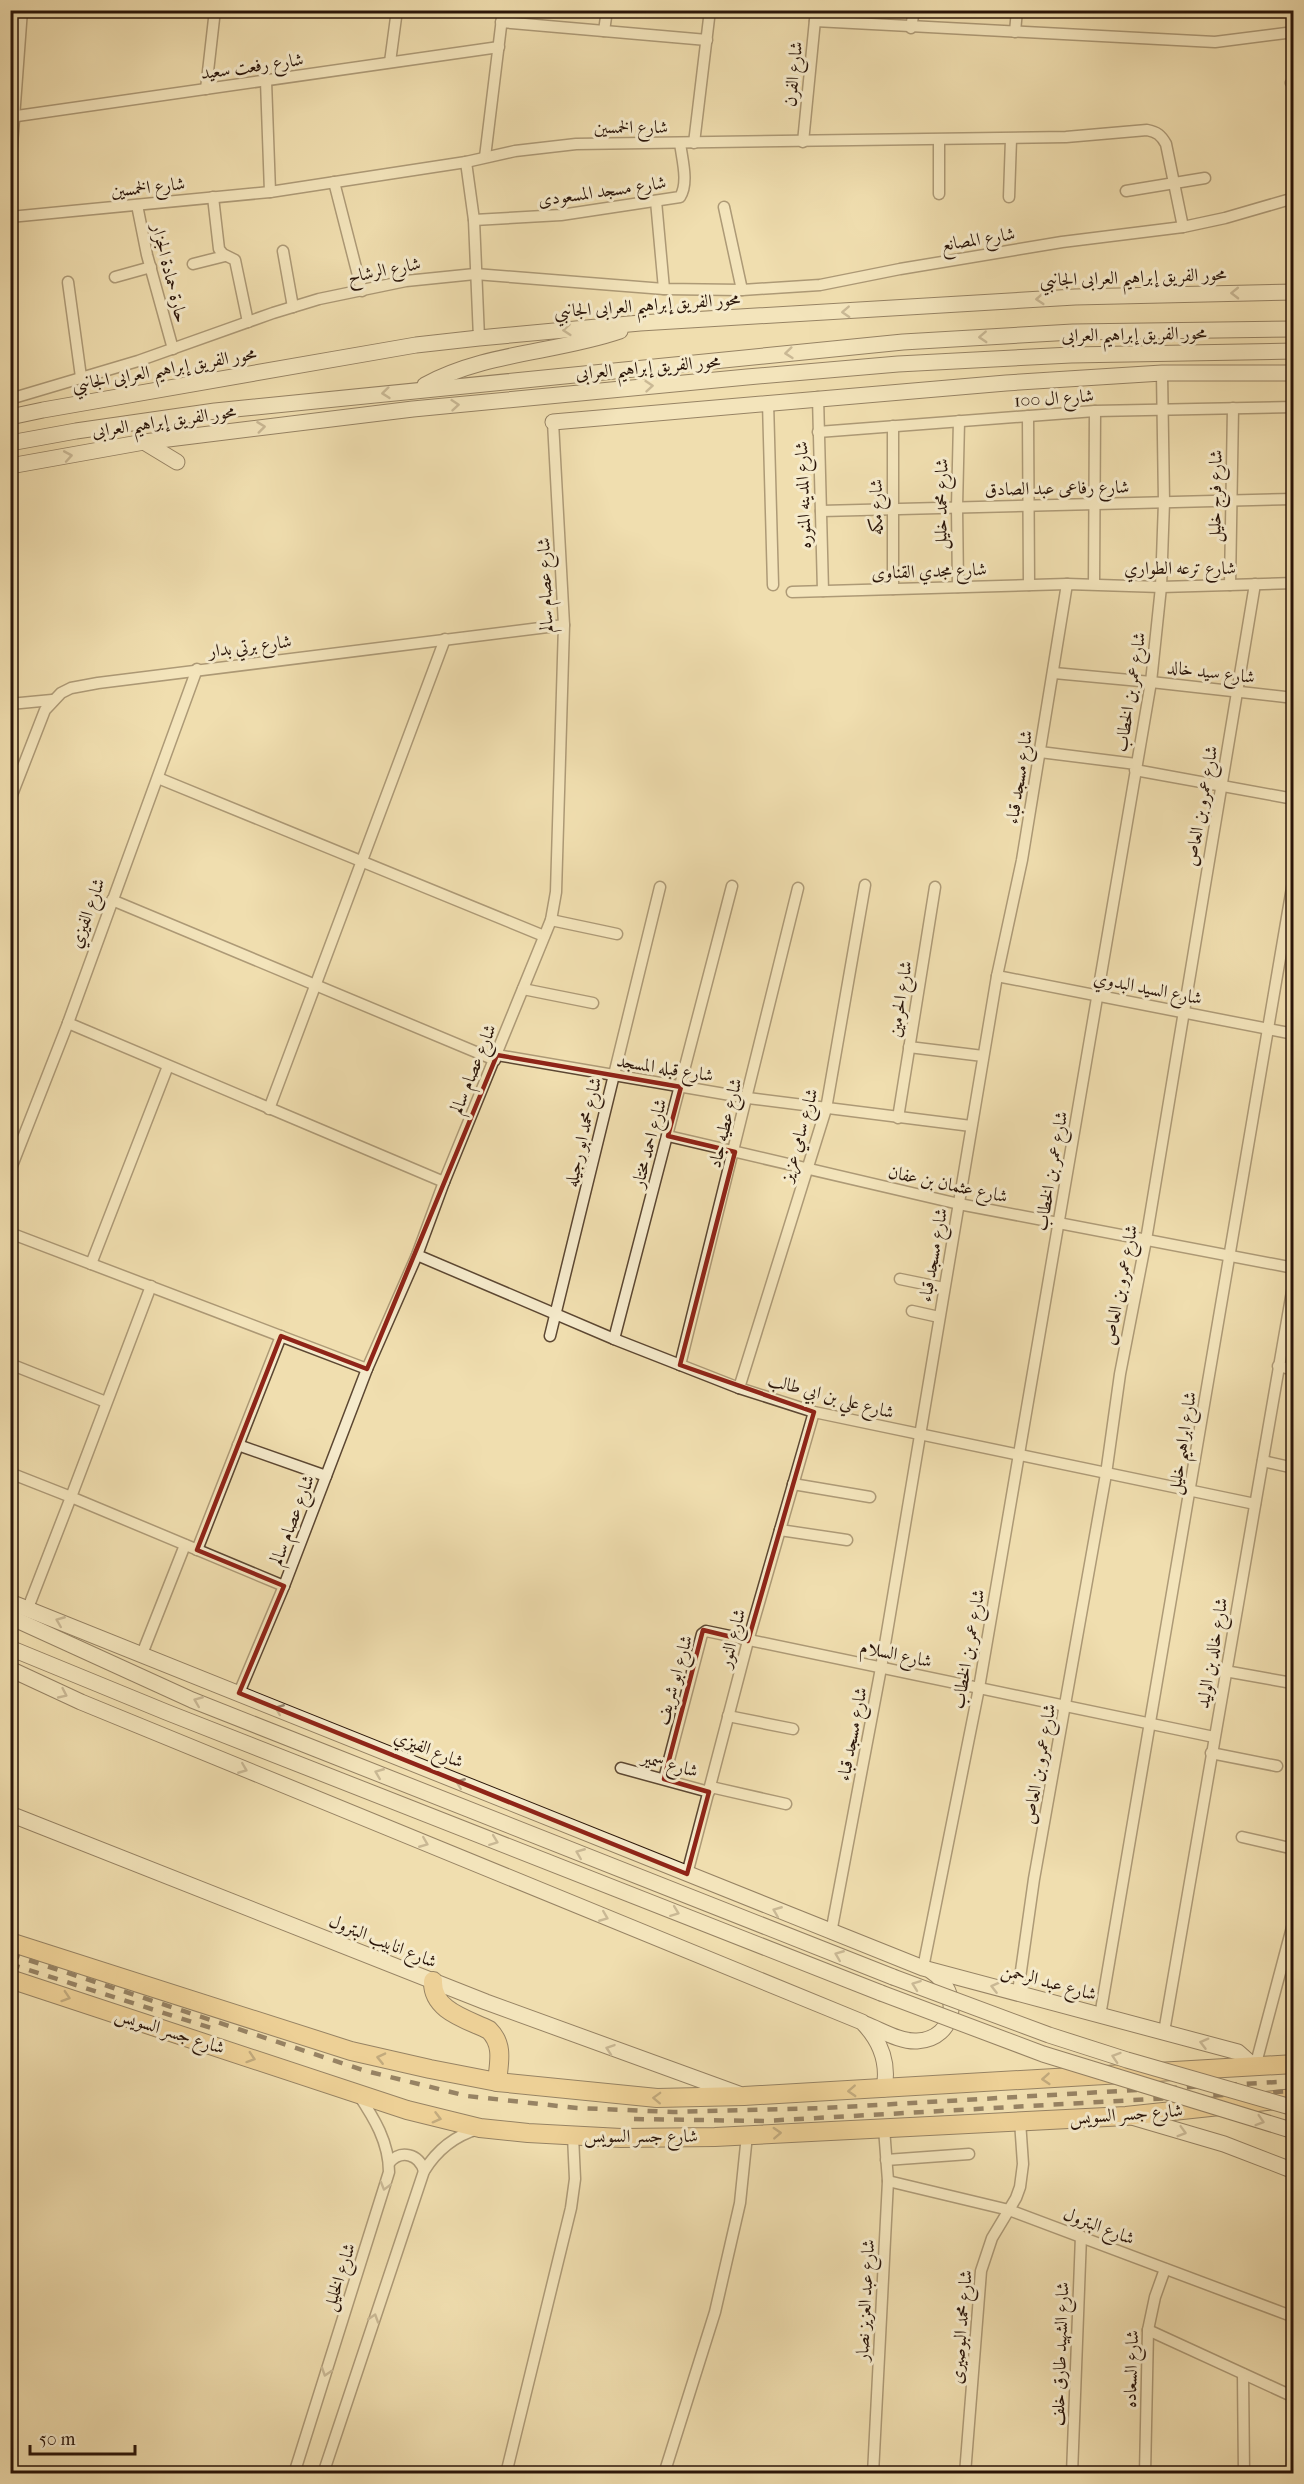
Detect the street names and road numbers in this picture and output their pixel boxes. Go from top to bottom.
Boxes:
street label: شارع الفرن [780,40,811,108]
street label: شارع رفعت سعيد [199,49,305,88]
street label: شارع الخمسين [594,117,668,142]
street label: شارع مسجد المسعودى [537,172,668,215]
street label: شارع الخمسين [110,173,187,206]
street label: حارة حمادة الجزار [146,220,192,325]
street label: شارع المصانع [939,223,1017,261]
street label: شارع الرشاح [346,253,424,293]
street label: محور الفريق إبراهيم العرابى الجانبي [1039,264,1227,298]
street label: محور الفريق إبراهيم العرابى الجانبي [553,288,742,329]
street label: محور الفريق إبراهيم العرابى [1061,323,1207,353]
street label: محور الفريق إبراهيم العرابى الجانبي [70,343,259,403]
street label: محور الفريق إبراهيم العرابى [575,351,722,391]
street label: شارع ال 100 [1013,385,1095,416]
street label: محور الفريق إبراهيم العرابى [91,401,239,449]
street label: شارع المدينه المنوره [791,441,820,549]
street label: شارع فرج خليل [1204,449,1232,543]
street label: شارع محمد خليل [930,458,957,550]
street label: شارع رفاعى عبد الصادق [984,477,1130,504]
street label: شارع مكه [866,479,891,535]
street label: شارع عصام سالم [533,537,563,633]
street label: شارع ترعه الطواري [1124,558,1236,583]
street label: شارع مجدي القناوى [871,559,987,588]
street label: شارع برتي بدار [205,631,293,666]
street label: شارع عمر بن الخطاب [1111,631,1154,754]
street label: شارع سيد خالد [1165,657,1256,692]
street label: شارع مسجد قباء [1002,729,1041,826]
street label: شارع عمرو بن العاص [1181,744,1226,869]
street label: شارع الفيزي [65,875,114,952]
street label: شارع الحرمين [884,959,921,1039]
street label: شارع السيد البدوي [1091,968,1204,1013]
street label: شارع عصام سالم [446,1021,506,1119]
street label: شارع قبله المسجد [614,1050,715,1090]
street label: شارع محمد ابو رجيله [561,1075,610,1190]
street label: شارع عطيه جاد [704,1076,751,1171]
street label: شارع سامي عزيز [776,1086,827,1187]
street label: شارع احمد مختار [627,1096,675,1193]
street label: شارع عمر بن الخطاب [1031,1110,1076,1233]
street label: شارع عثمان بن عفان [885,1162,1010,1211]
street label: شارع مسجد قباء [915,1207,956,1304]
street label: شارع عمرو بن العاص [1099,1223,1146,1348]
street label: شارع علي بن ابي طالب [764,1370,896,1429]
street label: شارع ابراهيم خليل [1164,1390,1208,1497]
street label: شارع عصام سالم [266,1472,324,1570]
street label: شارع عمر بن الخطاب [948,1588,993,1711]
street label: شارع خالد بن الوليد [1192,1596,1236,1711]
street label: شارع النور [714,1606,754,1673]
street label: شارع ابو شريف [652,1633,701,1729]
street label: شارع السلام [857,1637,934,1677]
street label: شارع مسجد قباء [833,1685,876,1783]
street label: شارع عمرو بن العاص [1019,1702,1064,1827]
street label: شارع الفيزي [390,1726,466,1777]
street label: شارع سمير [636,1746,700,1786]
street label: شارع انابيب البترول [324,1910,440,1976]
street label: شارع عبد الرحمن [998,1960,1099,2009]
street label: شارع جسر السويس [111,2004,227,2063]
street label: شارع جسر السويس [1069,2100,1184,2133]
street label: شارع جسر السويس [584,2126,698,2151]
street label: شارع البترول [1059,2203,1137,2253]
street label: شارع عبد العزيز نصار [852,2239,883,2364]
street label: شارع الخليل [319,2241,364,2315]
street label: شارع محمد البوصيرى [946,2269,981,2385]
street label: شارع الشهيد طارق خلف [1047,2282,1078,2427]
street label: شارع السعاده [1120,2330,1147,2408]

